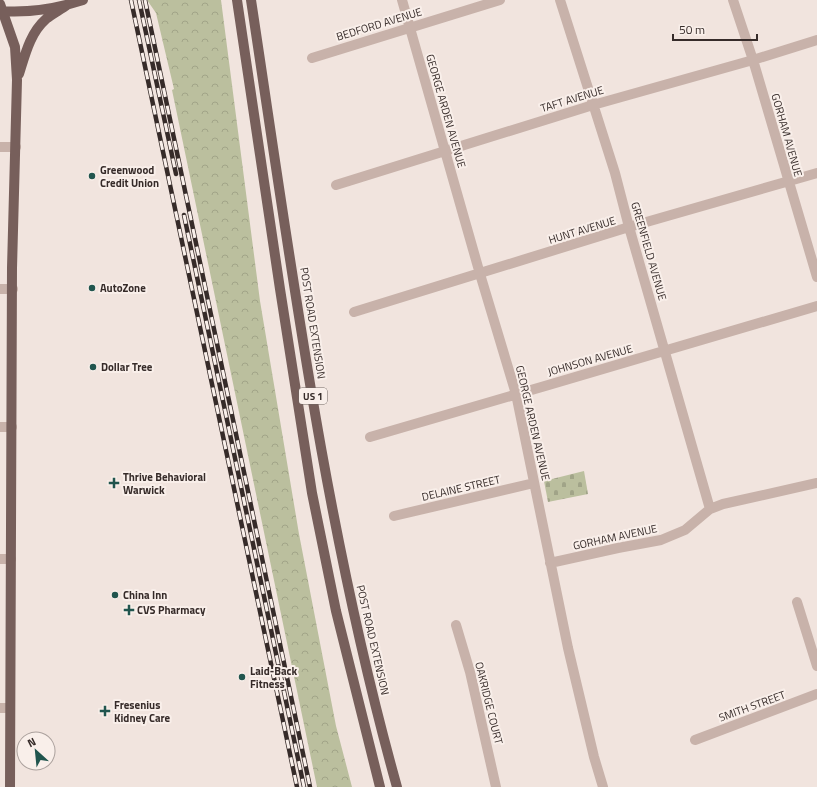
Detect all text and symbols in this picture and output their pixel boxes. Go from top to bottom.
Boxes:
street label: BEDFORD AVENUE [334,3,424,45]
scale bar [673,16,757,42]
text: 50 m [679,20,705,39]
street label: GEORGE ARDEN AVENUE [422,52,470,170]
street label: TAFT AVENUE [539,82,605,116]
street label: GORHAM AVENUE [767,92,807,178]
place label: Greenwood Credit Union [100,162,159,191]
marker: Greenwood Credit Union [87,171,97,181]
street label: GREENFIELD AVENUE [627,200,671,302]
street label: HUNT AVENUE [546,212,618,248]
street label: POST ROAD EXTENSION [296,266,330,380]
place label: AutoZone [100,280,146,296]
marker: AutoZone [87,283,97,293]
street label: JOHNSON AVENUE [546,340,634,380]
place label: Dollar Tree [101,359,153,375]
marker: Dollar Tree [88,362,98,372]
street label: GEORGE ARDEN AVENUE [512,364,554,482]
road number: US 1 [299,388,327,404]
place label: Thrive Behavioral Warwick [123,469,206,498]
street label: DELAINE STREET [420,471,502,505]
marker: Thrive Behavioral Warwick [108,477,120,489]
street label: GORHAM AVENUE [571,520,659,554]
street label: POST ROAD EXTENSION [353,583,393,697]
place label: China Inn [123,587,167,603]
marker: China Inn [110,590,120,600]
place label: CVS Pharmacy [137,602,206,618]
marker: CVS Pharmacy [124,605,134,615]
street label: OAKRIDGE COURT [471,660,507,746]
place label: Laid-Back Fitness [250,663,297,692]
marker: Laid-Back Fitness [237,672,247,682]
street label: SMITH STREET [716,686,788,725]
place label: Fresenius Kidney Care [114,697,171,726]
marker: Fresenius Kidney Care [99,705,111,717]
north arrow [16,731,56,771]
text: N [24,733,38,751]

